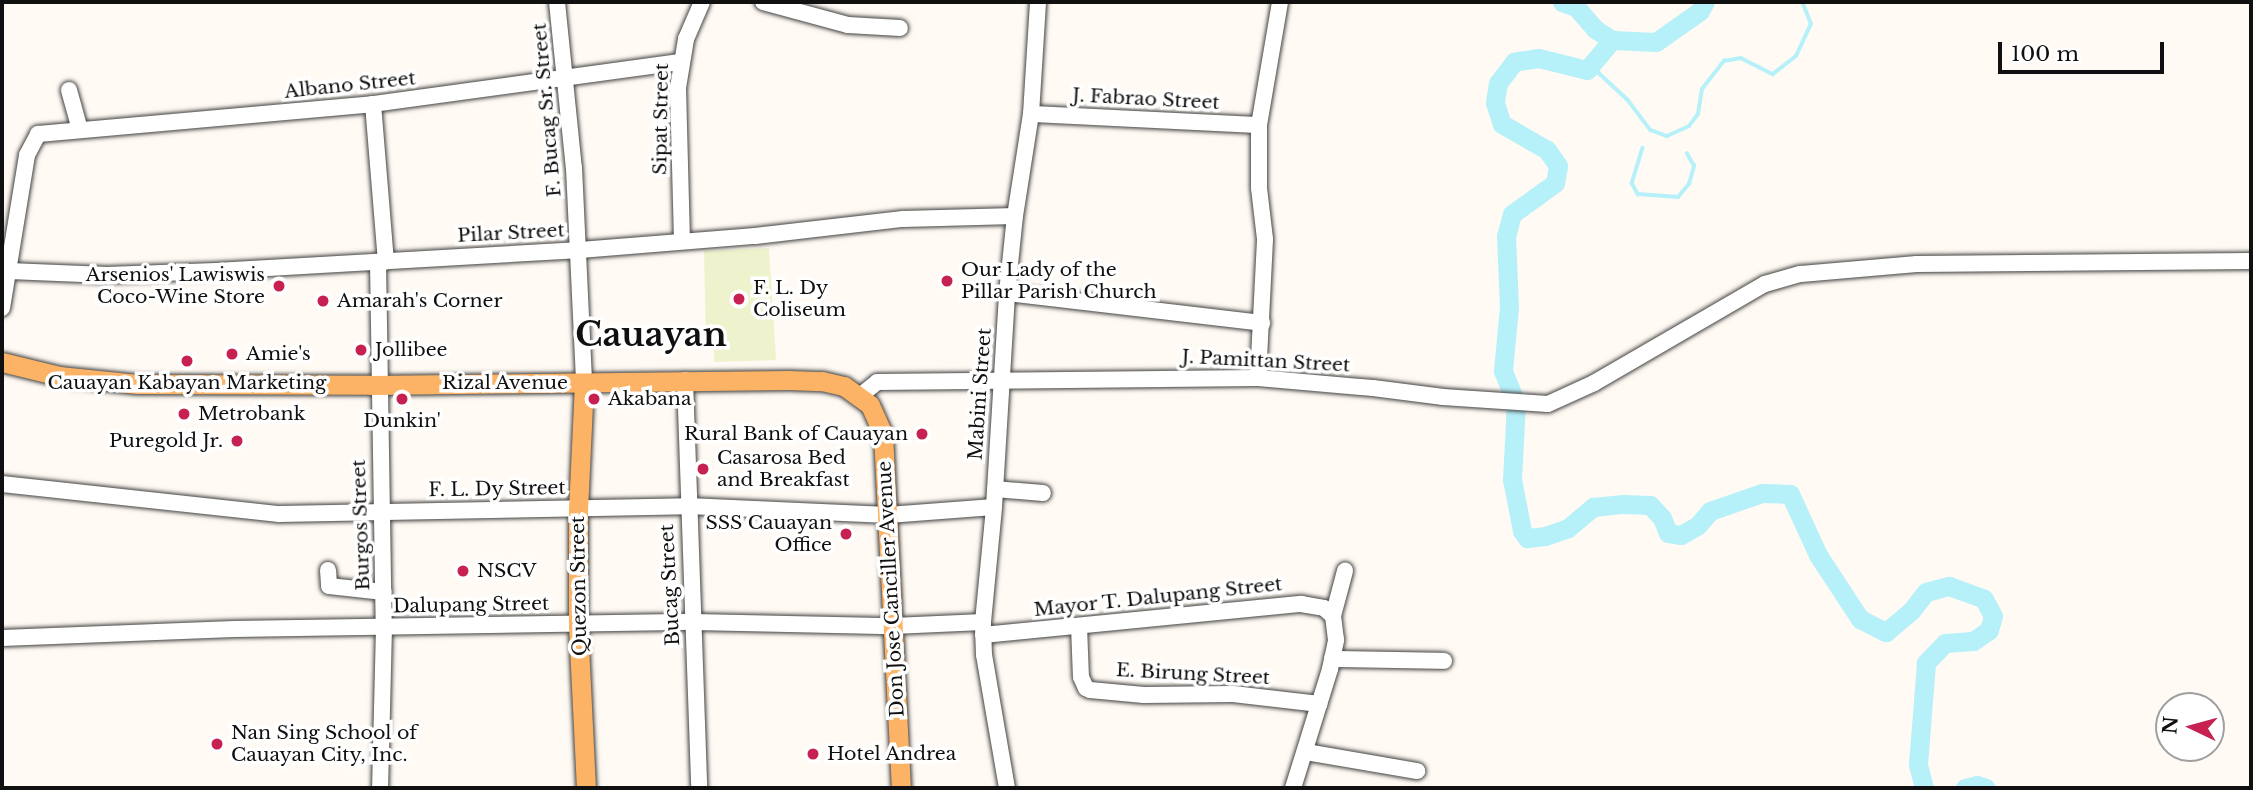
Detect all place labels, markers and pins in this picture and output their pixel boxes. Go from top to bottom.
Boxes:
place label: Our Lady of the Pillar Parish Church [961,259,1157,303]
place label: Arsenios' Lawiswis Coco-Wine Store [85,264,265,308]
marker: Our Lady of the Pillar Parish Church [939,273,955,289]
place label: F. L. Dy Coliseum [753,277,846,321]
marker: Arsenios' Lawiswis Coco-Wine Store [271,278,287,294]
place label: Amarah's Corner [337,290,503,312]
marker: F. L. Dy Coliseum [731,291,747,307]
marker: Amarah's Corner [315,293,331,309]
place label: Jollibee [375,339,447,361]
marker: Jollibee [353,342,369,358]
place label: Amie's [246,343,311,365]
marker: Amie's [224,346,240,362]
marker: Cauayan Kabayan Marketing [179,353,195,369]
place label: Cauayan Kabayan Marketing [48,372,326,394]
place label: Akabana [608,388,691,410]
marker: Dunkin' [394,391,410,407]
marker: Akabana [586,391,602,407]
place label: Metrobank [198,403,305,425]
marker: Metrobank [176,406,192,422]
place label: Dunkin' [363,410,441,432]
place label: Rural Bank of Cauayan [684,423,908,445]
marker: Rural Bank of Cauayan [914,426,930,442]
place label: Puregold Jr. [109,430,223,452]
marker: Puregold Jr. [229,433,245,449]
place label: Casarosa Bed and Breakfast [717,447,850,491]
marker: Casarosa Bed and Breakfast [695,461,711,477]
place label: SSS Cauayan Office [706,512,832,556]
marker: SSS Cauayan Office [838,526,854,542]
place label: NSCV [477,560,536,582]
marker: NSCV [455,563,471,579]
place label: Nan Sing School of Cauayan City, Inc. [231,722,417,766]
marker: Nan Sing School of Cauayan City, Inc. [209,736,225,752]
place label: Hotel Andrea [827,743,957,765]
marker: Hotel Andrea [805,746,821,762]

